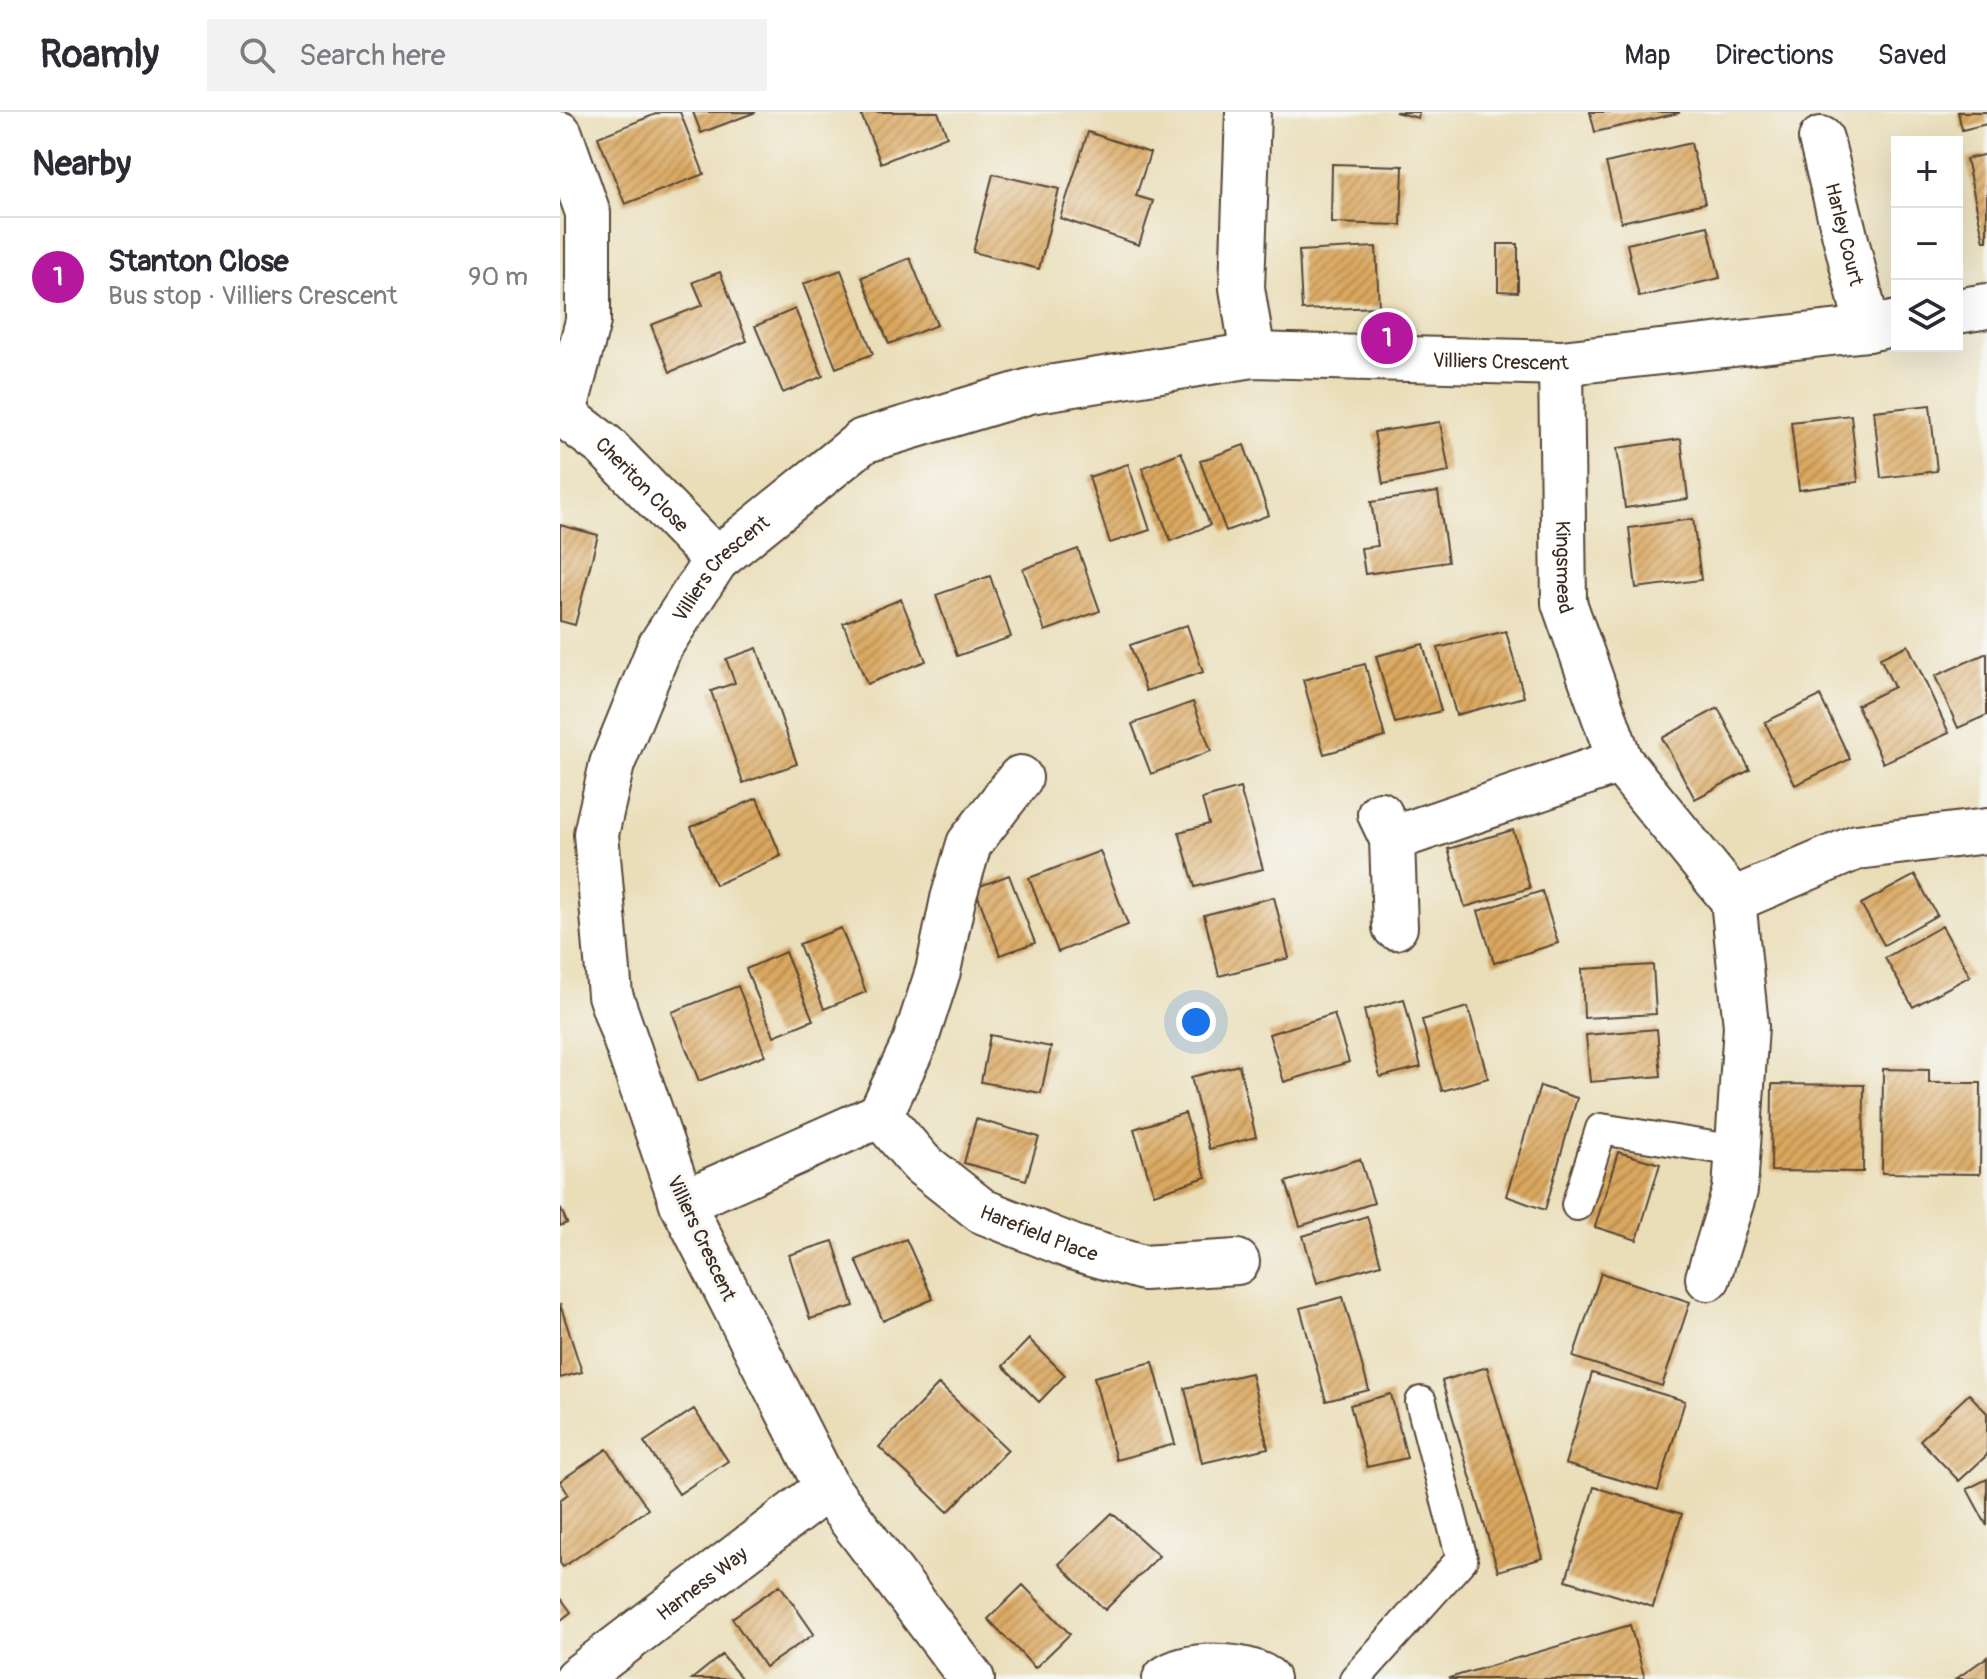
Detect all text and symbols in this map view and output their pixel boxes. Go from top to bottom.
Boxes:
search box [207,19,767,91]
text: Roamly [40,31,159,79]
icon: search [235,33,279,77]
text: Search here [299,37,446,74]
text: Map [1624,38,1671,73]
text: Directions [1715,38,1834,73]
text: Saved [1878,38,1947,73]
map controls [1891,136,1963,352]
button: + [1891,136,1963,208]
text: Nearby [32,143,131,186]
street label: Harley Court [1819,180,1869,289]
button: − [1891,208,1963,280]
text: Stanton Close [108,243,289,280]
text: 1 [53,261,63,293]
text: 90 m [468,261,528,293]
text: Bus stop · Villiers Crescent [108,280,398,312]
button: layers [1891,280,1963,352]
pin: 1 [1361,308,1413,368]
street label: Villiers Crescent [1432,348,1571,376]
street label: Cheriton Close [591,432,694,538]
street label: Villiers Crescent [667,509,775,627]
street label: Kingsmead [1550,521,1579,617]
your location [1176,1002,1216,1042]
street label: Villiers Crescent [662,1171,742,1306]
street label: Harefield Place [976,1200,1101,1267]
street label: Harness Way [652,1541,753,1626]

